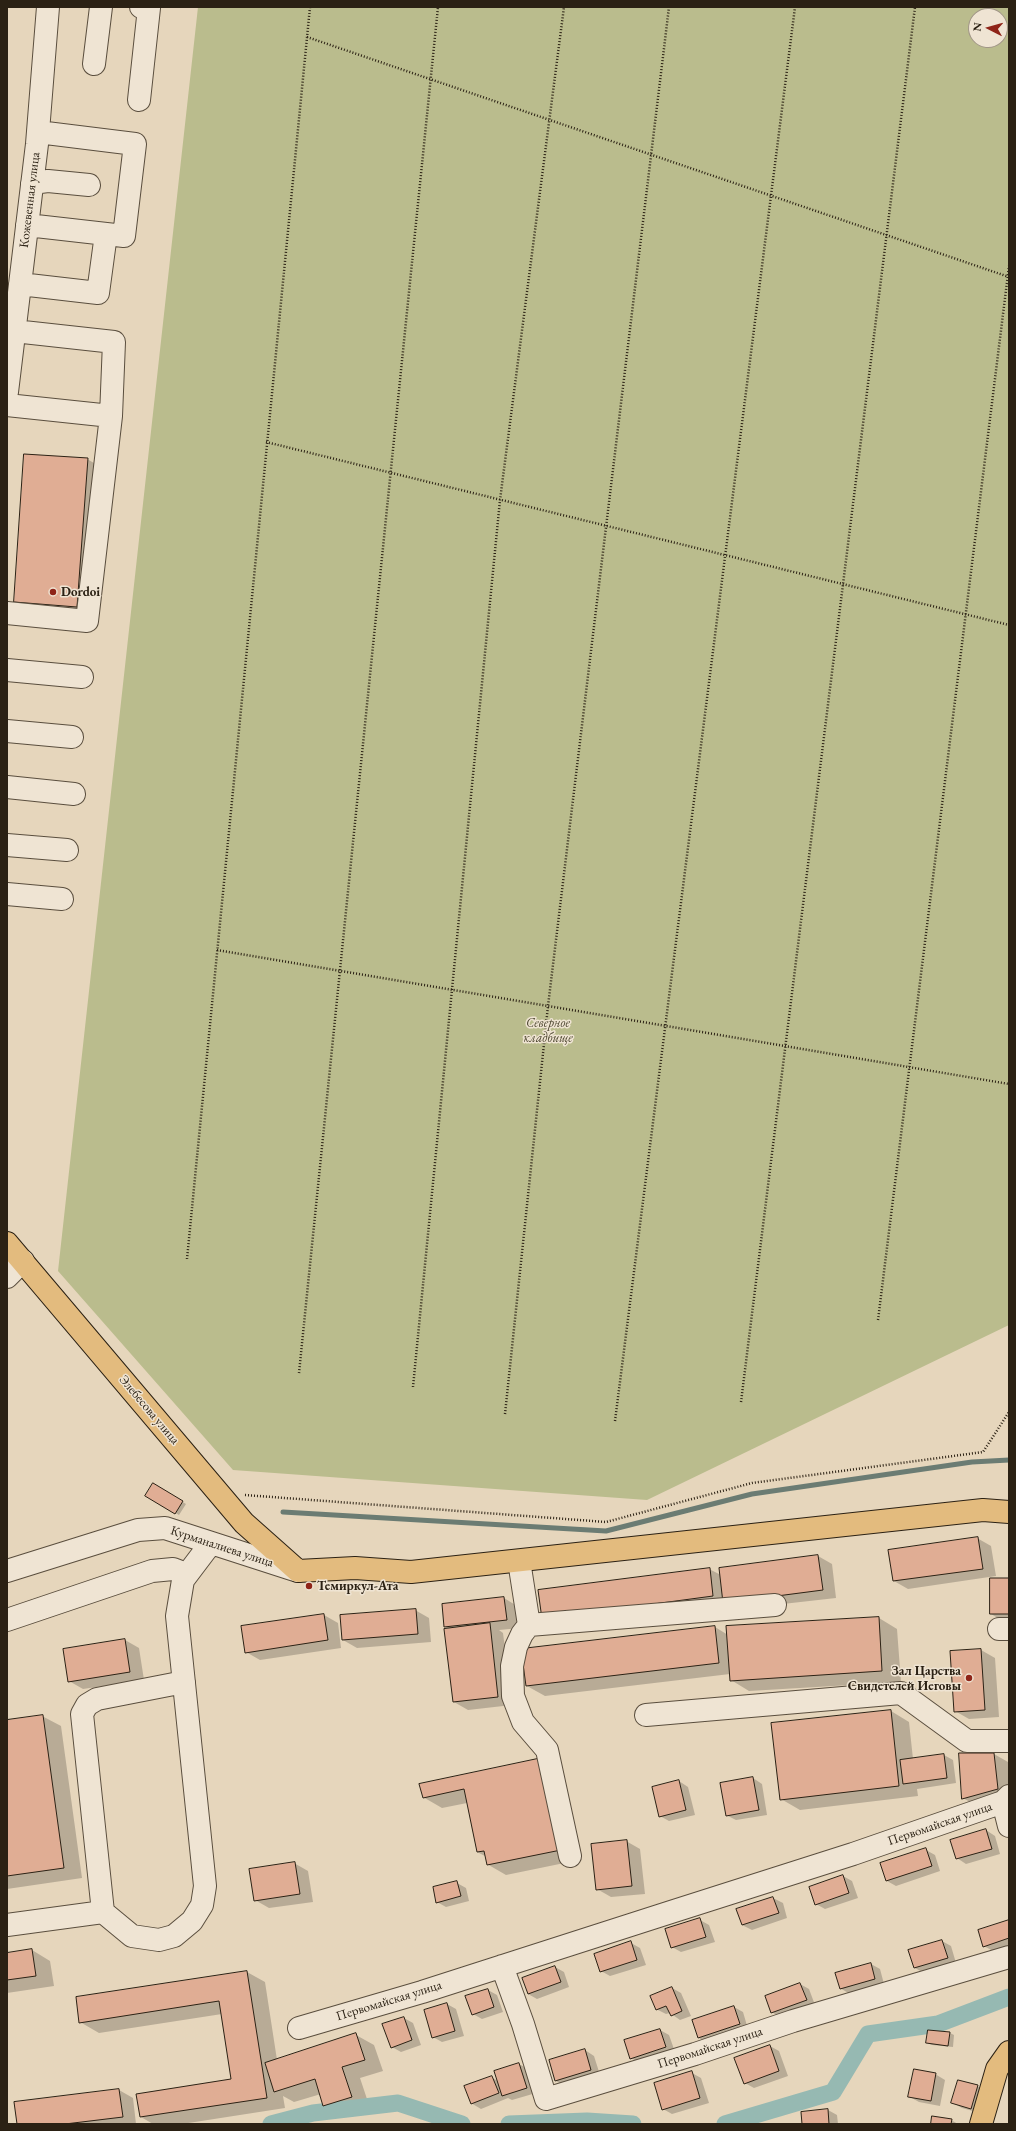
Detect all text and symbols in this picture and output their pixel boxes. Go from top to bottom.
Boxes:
north arrow [968,8,1008,48]
text: N [970,22,984,32]
street label: Кожевенная улица [16,151,44,249]
place label: Dordoi [61,584,100,600]
marker: Dordoi [48,587,58,597]
park label: Северное кладбище [523,1015,573,1046]
street label: Элебесова улица [115,1372,183,1448]
street label: Курманалиева улица [168,1523,276,1571]
place label: Темиркул-Ата [317,1578,398,1594]
marker: Темиркул-Ата [304,1581,314,1591]
place label: Зал Царства Свидетелей Иеговы [848,1663,961,1694]
marker: Зал Царства Свидетелей Иеговы [964,1673,974,1683]
street label: Первомайская улица [886,1799,994,1849]
street label: Первомайская улица [334,1978,444,2024]
street label: Первомайская улица [655,2024,765,2072]

